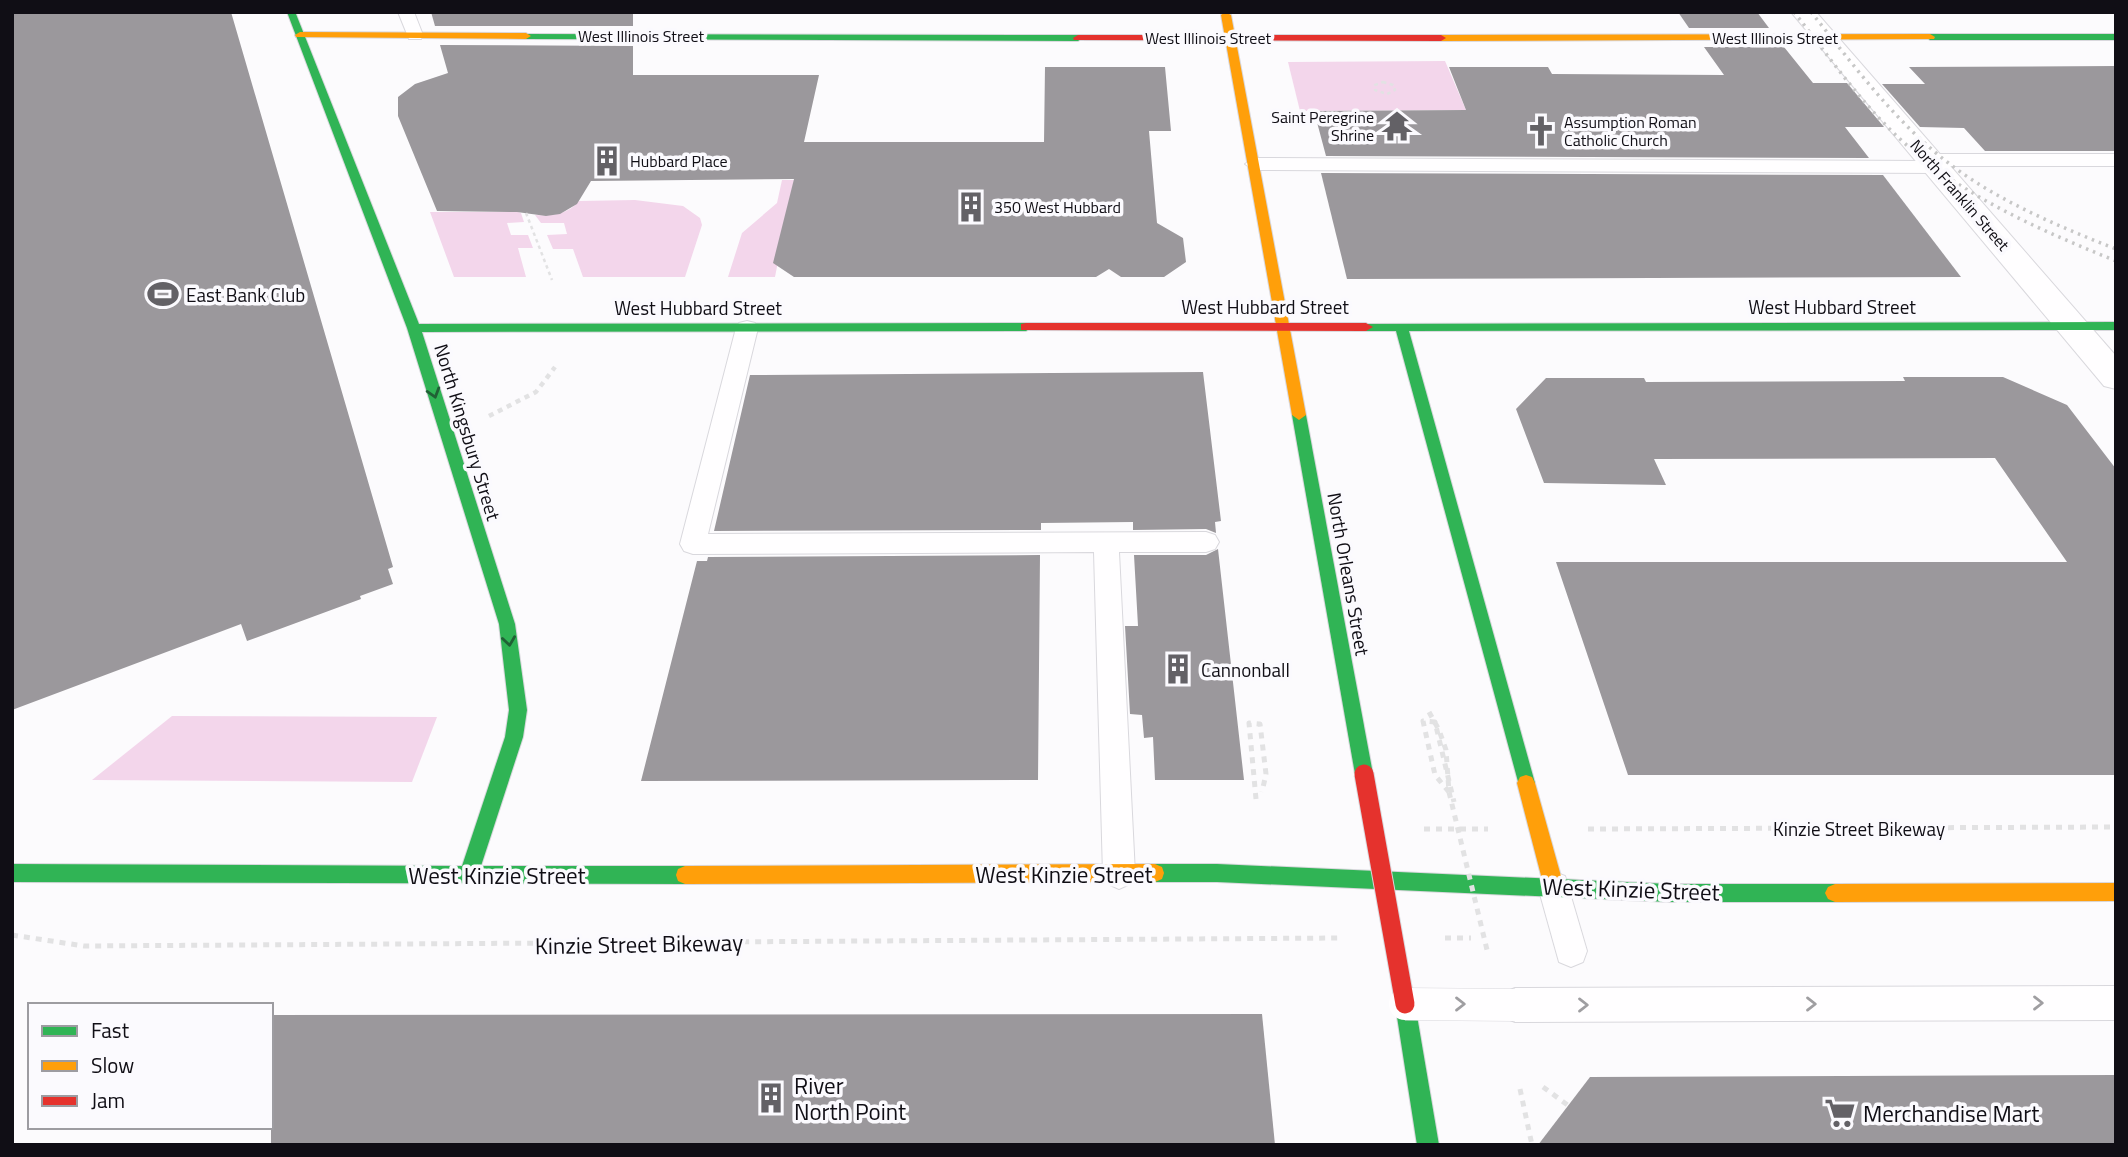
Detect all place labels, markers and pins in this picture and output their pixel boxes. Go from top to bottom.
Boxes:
place label: Saint Peregrine Shrine [1271,105,1374,147]
temple icon: Saint Peregrine Shrine [1380,109,1414,143]
place label: Assumption Roman Catholic Church [1564,110,1697,152]
church icon: Assumption Roman Catholic Church [1524,114,1558,148]
building icon: Hubbard Place [590,144,624,178]
place label: Hubbard Place [630,149,728,173]
building icon: 350 West Hubbard [954,190,988,224]
place label: 350 West Hubbard [994,195,1121,219]
sports icon: East Bank Club [146,277,180,311]
place label: East Bank Club [186,280,305,309]
building icon: Cannonball [1161,652,1195,686]
place label: Cannonball [1201,655,1290,684]
place label: River North Point [794,1068,906,1129]
building icon: River North Point [754,1081,788,1115]
supermarket icon: Merchandise Mart [1823,1096,1857,1130]
place label: Merchandise Mart [1863,1096,2039,1131]

